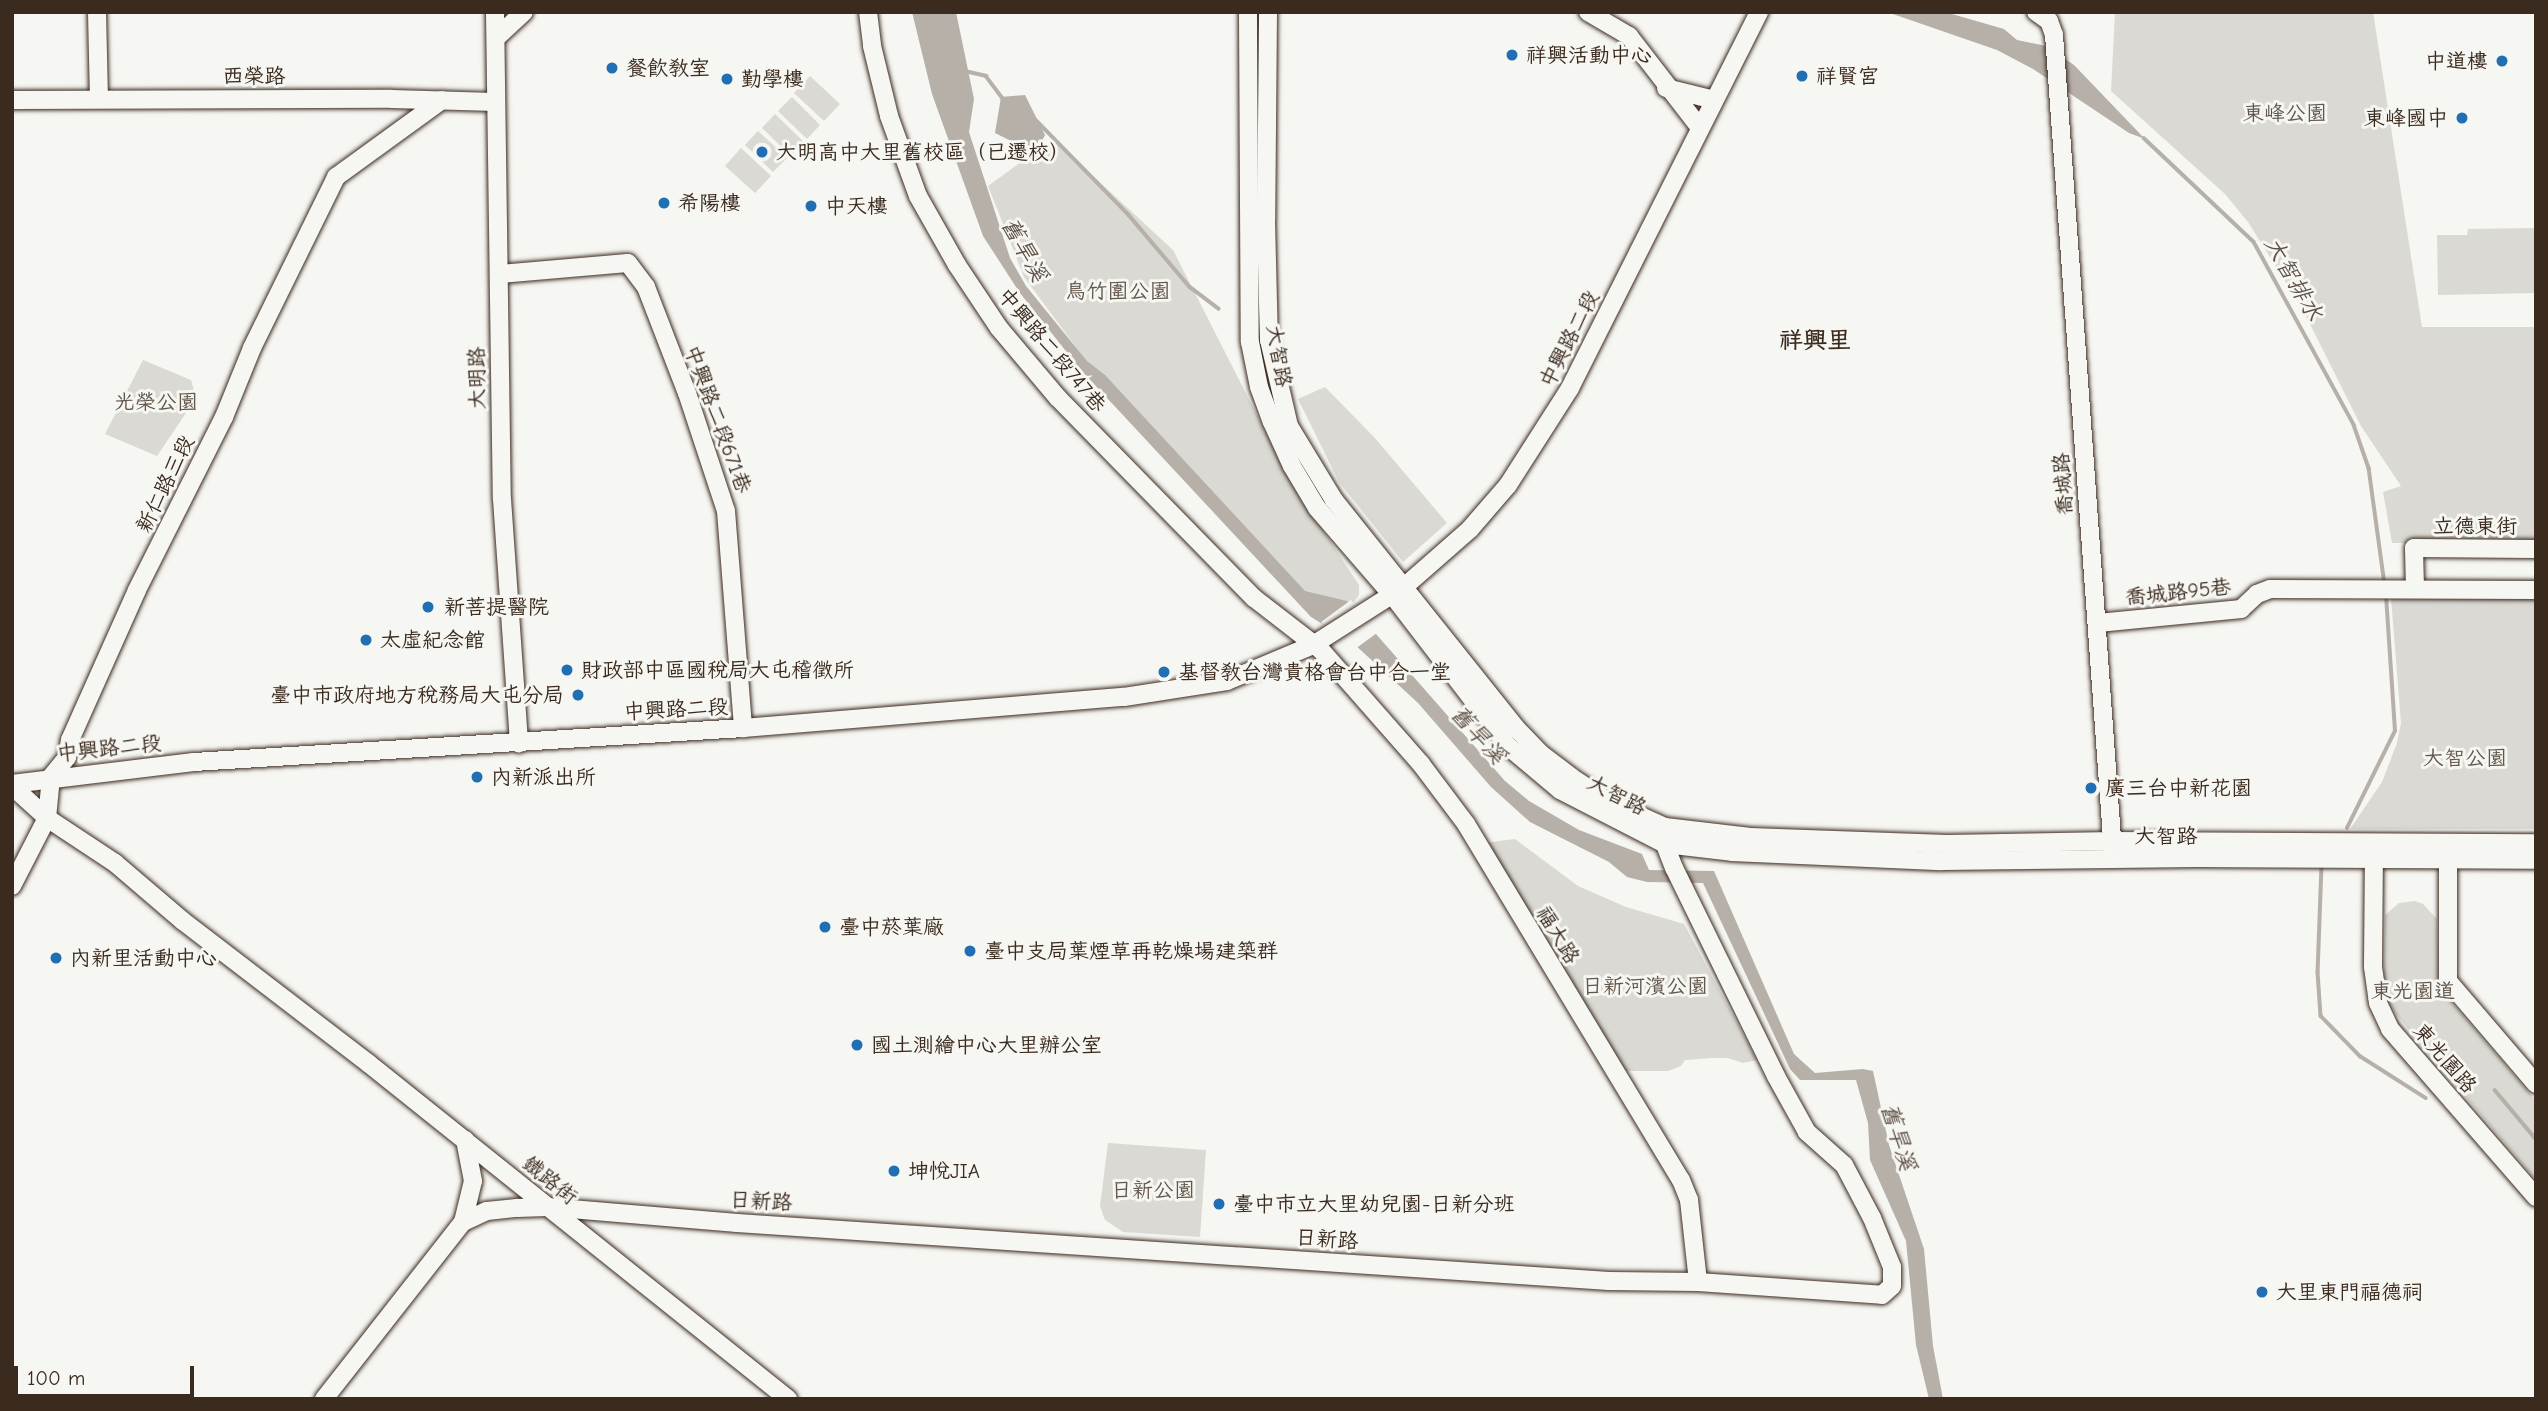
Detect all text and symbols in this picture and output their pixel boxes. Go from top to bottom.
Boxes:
place label: 祥興活動中心 [1526,42,1652,68]
marker: 祥興活動中心 [1504,47,1520,63]
place label: 中道樓 [2425,48,2488,74]
marker: 中道樓 [2494,53,2510,69]
place label: 餐飲教室 [626,55,710,81]
marker: 餐飲教室 [604,60,620,76]
street label: 西榮路 [223,63,285,89]
place label: 祥賢宮 [1816,63,1879,89]
place label: 勤學樓 [741,66,804,92]
marker: 祥賢宮 [1794,68,1810,84]
marker: 勤學樓 [719,71,735,87]
park label: 東峰公園 [2243,100,2327,126]
place label: 東峰國中 [2364,105,2448,131]
marker: 東峰國中 [2454,110,2470,126]
place label: 大明高中大里舊校區（已遷校） [776,139,1070,165]
marker: 大明高中大里舊校區（已遷校） [754,144,770,160]
place label: 希陽樓 [678,190,741,216]
place label: 中天樓 [825,193,888,219]
marker: 希陽樓 [656,195,672,211]
marker: 中天樓 [803,198,819,214]
water label: 舊旱溪 [995,213,1053,287]
water label: 大智排水 [2258,232,2328,326]
park label: 鳥竹圍公園 [1066,278,1170,304]
street label: 中興路二段747巷 [993,283,1111,417]
street label: 中興路二段 [1534,287,1604,391]
street label: 大智路 [1261,323,1297,389]
district label: 祥興里 [1779,327,1851,355]
street label: 中興路二段671巷 [680,342,756,496]
street label: 大明路 [464,346,490,410]
park label: 光榮公園 [114,389,198,415]
street label: 新仁路三段 [131,431,199,537]
street label: 喬城路 [2048,452,2078,516]
street label: 立德東街 [2433,513,2517,539]
street label: 喬城路95巷 [2124,574,2232,610]
place label: 新菩提醫院 [444,594,549,620]
marker: 新菩提醫院 [418,597,438,617]
place label: 太虛紀念館 [380,627,485,653]
marker: 太虛紀念館 [358,632,374,648]
place label: 財政部中區國稅局大屯稽徵所 [581,657,854,683]
place label: 基督教台灣貴格會台中合一堂 [1178,659,1451,685]
marker: 財政部中區國稅局大屯稽徵所 [559,662,575,678]
marker: 基督教台灣貴格會台中合一堂 [1156,664,1172,680]
place label: 臺中市政府地方稅務局大屯分局 [270,682,564,708]
marker: 臺中市政府地方稅務局大屯分局 [570,687,586,703]
street label: 中興路二段 [623,694,729,724]
water label: 舊旱溪 [1445,700,1511,770]
street label: 中興路二段 [55,730,163,766]
park label: 大智公園 [2423,745,2507,771]
place label: 內新派出所 [491,764,596,790]
marker: 內新派出所 [469,769,485,785]
street label: 大智路 [1583,769,1651,821]
place label: 廣三台中新花園 [2105,775,2252,801]
marker: 廣三台中新花園 [2083,780,2099,796]
street label: 大智路 [2135,823,2197,849]
street label: 福大路 [1531,902,1585,968]
place label: 臺中菸葉廠 [839,914,944,940]
marker: 臺中菸葉廠 [817,919,833,935]
place label: 臺中支局葉煙草再乾燥場建築群 [984,938,1278,964]
marker: 臺中支局葉煙草再乾燥場建築群 [962,943,978,959]
place label: 內新里活動中心 [70,945,217,971]
marker: 內新里活動中心 [48,950,64,966]
park label: 日新河濱公園 [1582,973,1708,999]
park label: 東光園道 [2371,978,2455,1004]
street label: 東光園路 [2408,1018,2482,1098]
place label: 國土測繪中心大里辦公室 [871,1032,1102,1058]
marker: 國土測繪中心大里辦公室 [849,1037,865,1053]
water label: 舊旱溪 [1875,1100,1921,1174]
street label: 鐵路街 [518,1150,582,1210]
place label: 坤悅JIA [908,1158,980,1184]
marker: 坤悅JIA [886,1163,902,1179]
park label: 日新公園 [1111,1177,1195,1203]
street label: 日新路 [729,1187,793,1215]
place label: 臺中市立大里幼兒園-日新分班 [1233,1191,1514,1217]
marker: 臺中市立大里幼兒園-日新分班 [1211,1196,1227,1212]
street label: 日新路 [1295,1224,1359,1254]
place label: 大里東門福德祠 [2276,1279,2423,1305]
marker: 大里東門福德祠 [2254,1284,2270,1300]
scale bar [18,1352,198,1396]
text: 100 m [27,1366,85,1390]

